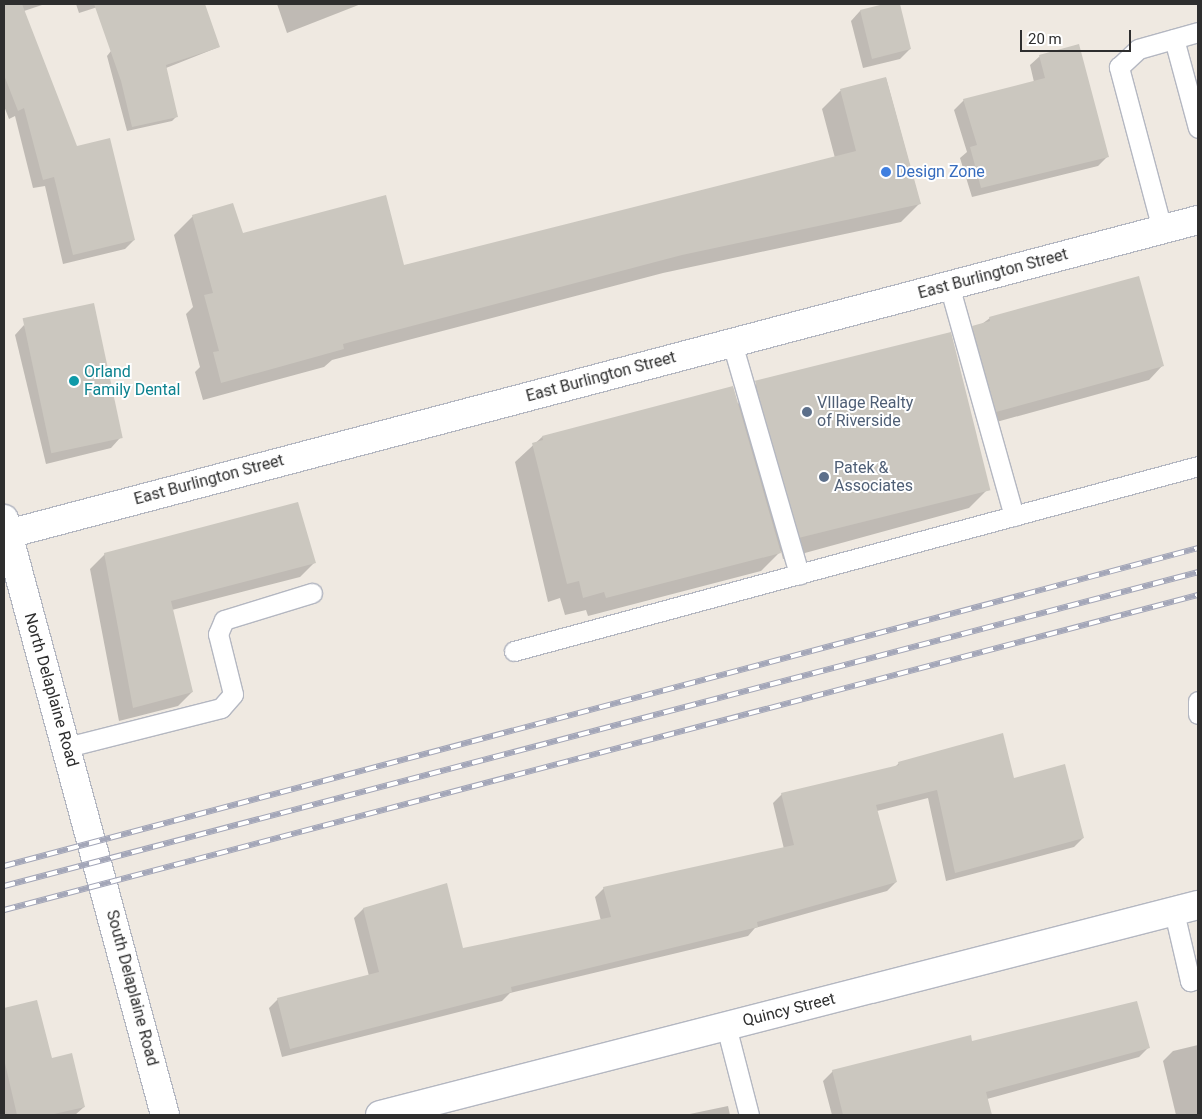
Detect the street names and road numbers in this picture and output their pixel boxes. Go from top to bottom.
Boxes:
street label: East Burlington Street [916,245,1070,303]
street label: East Burlington Street [524,348,678,406]
street label: East Burlington Street [132,451,286,509]
street label: North Delaplaine Road [20,611,82,769]
street label: South Delaplaine Road [102,908,162,1068]
street label: Quincy Street [741,989,837,1031]

